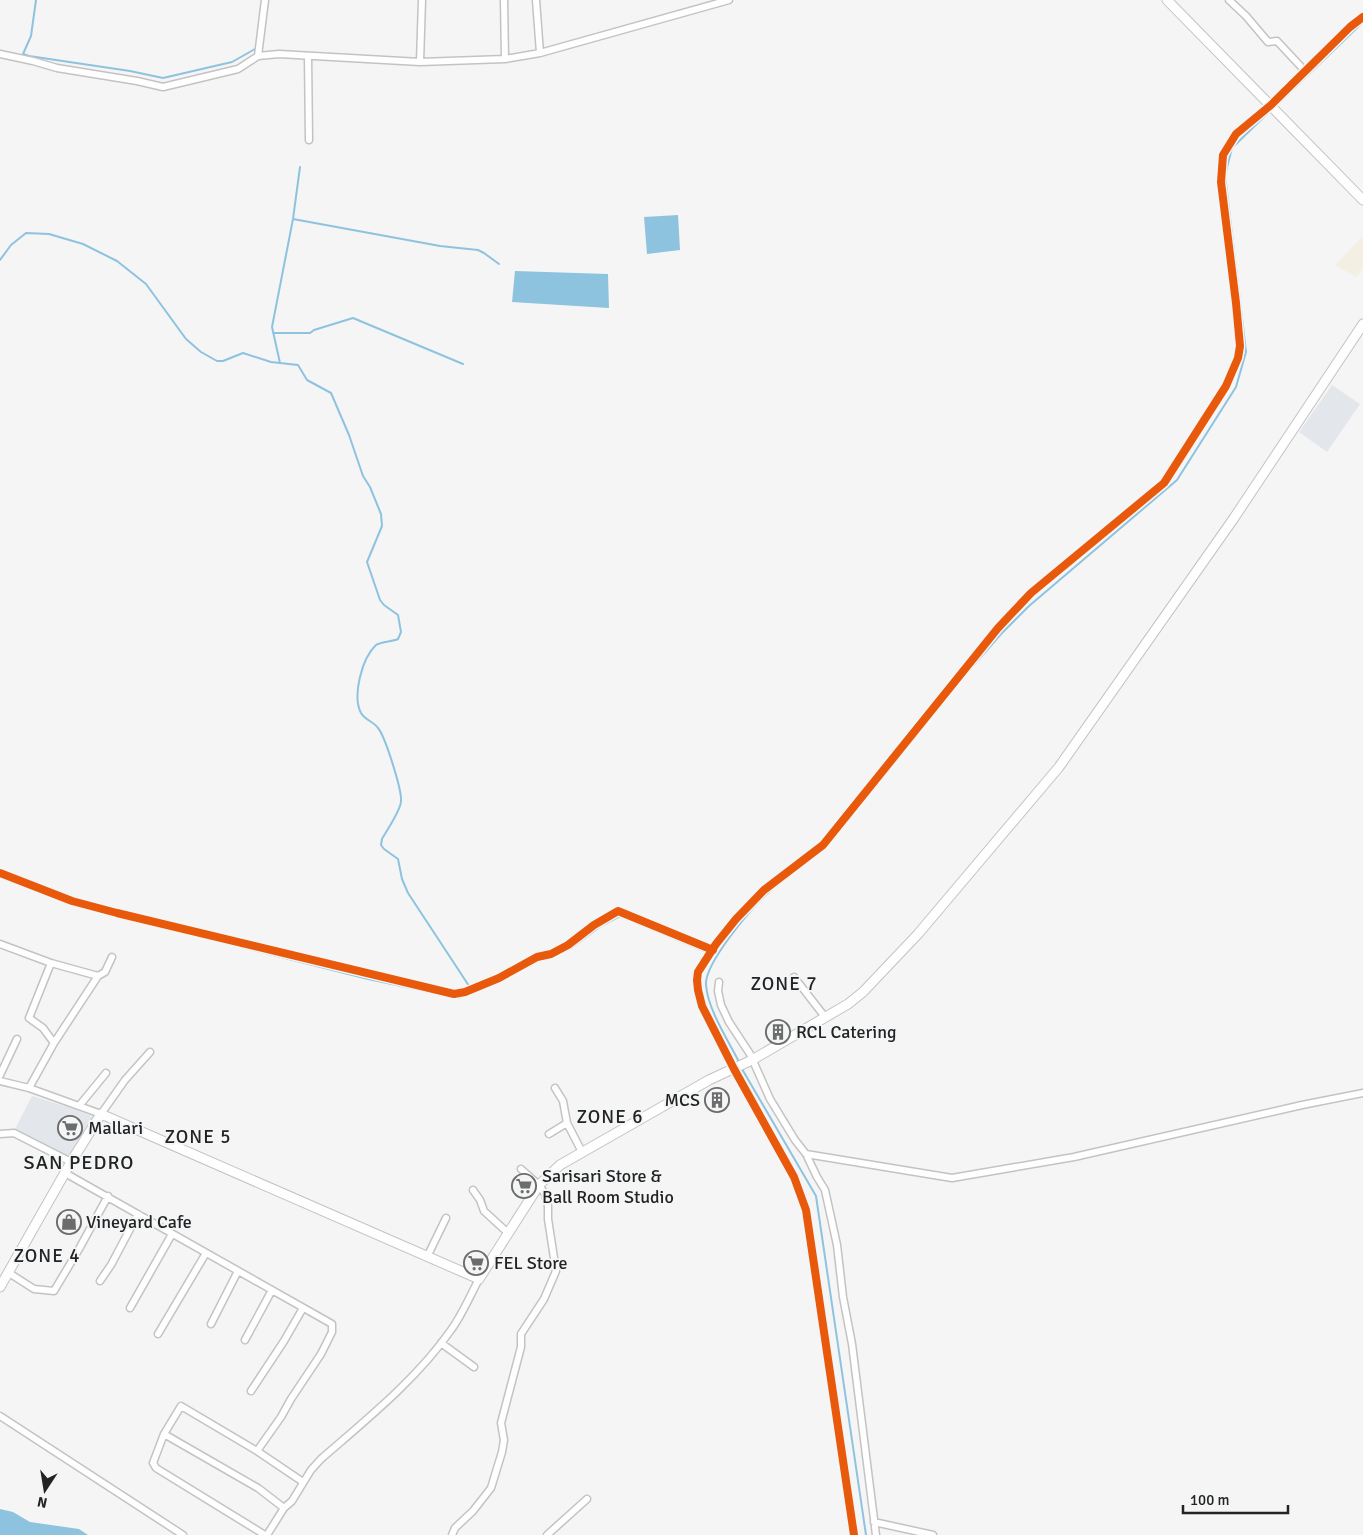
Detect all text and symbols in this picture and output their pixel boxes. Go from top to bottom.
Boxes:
district label: ZONE 7 [751,972,817,996]
building icon: RCL Catering [765,1019,791,1045]
place label: RCL Catering [796,1021,897,1043]
building icon: MCS [704,1087,730,1113]
place label: MCS [665,1089,700,1111]
district label: ZONE 6 [577,1105,643,1129]
supermarket icon: Mallari [57,1115,83,1141]
place label: Mallari [88,1117,143,1139]
district label: ZONE 5 [165,1125,231,1149]
district label: SAN PEDRO [24,1150,134,1175]
place label: Sarisari Store & Ball Room Studio [542,1165,674,1208]
supermarket icon: Sarisari Store & Ball Room Studio [511,1173,537,1199]
shop icon: Vineyard Cafe [56,1209,82,1235]
place label: Vineyard Cafe [86,1211,192,1233]
district label: ZONE 4 [14,1244,80,1268]
supermarket icon: FEL Store [463,1250,489,1276]
place label: FEL Store [494,1252,568,1274]
north arrow [20,1465,70,1515]
scale bar [1183,1482,1288,1514]
text: 100 m [1190,1491,1230,1509]
text: N [36,1493,49,1512]

